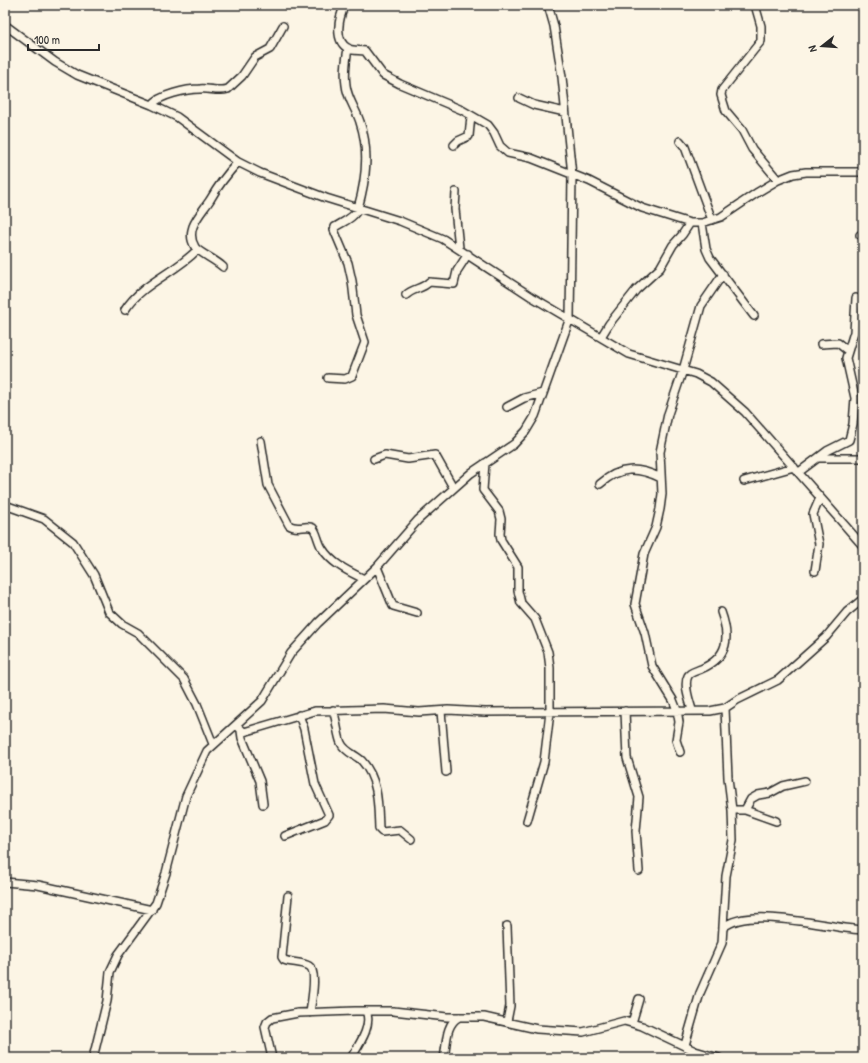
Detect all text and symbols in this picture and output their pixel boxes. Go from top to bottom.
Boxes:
scale bar [28,26,99,52]
north arrow [802,26,842,66]
text: 100 m [34,31,60,48]
text: N [805,44,820,54]

